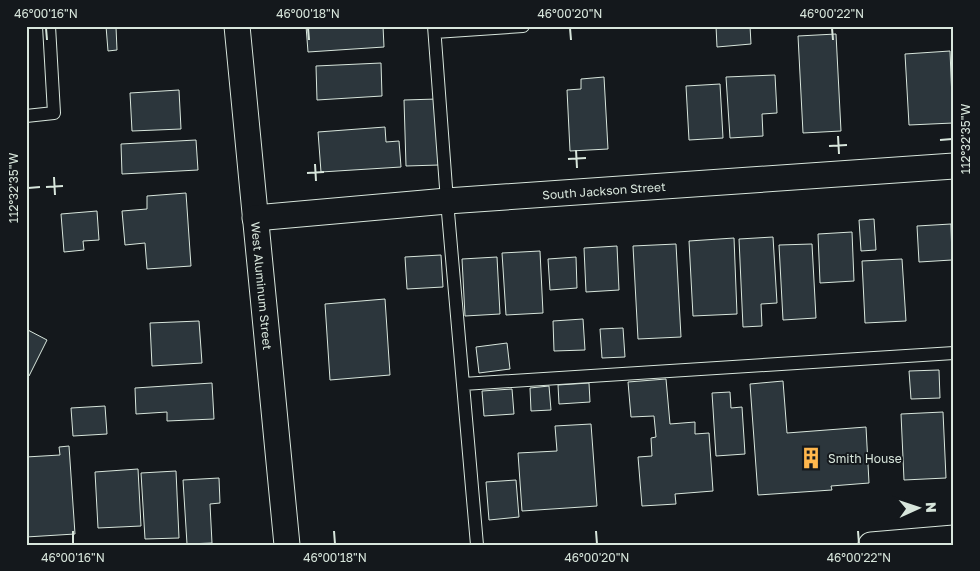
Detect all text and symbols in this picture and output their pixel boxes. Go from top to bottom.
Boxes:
text: 46°00'16"N [14,6,78,21]
text: 46°00'18"N [276,6,340,21]
text: 46°00'20"N [538,6,602,21]
text: 46°00'22"N [800,6,864,21]
text: 112°32'35"W [958,103,973,174]
text: 112°32'35"W [6,152,21,223]
street label: South Jackson Street [542,178,666,202]
street label: West Aluminum Street [248,221,276,351]
building icon: Smith House [798,445,824,471]
place label: Smith House [828,451,902,466]
north arrow [892,484,942,534]
text: N [923,502,940,513]
text: 46°00'16"N [41,550,105,565]
text: 46°00'18"N [303,550,367,565]
text: 46°00'20"N [565,550,629,565]
text: 46°00'22"N [827,550,891,565]

